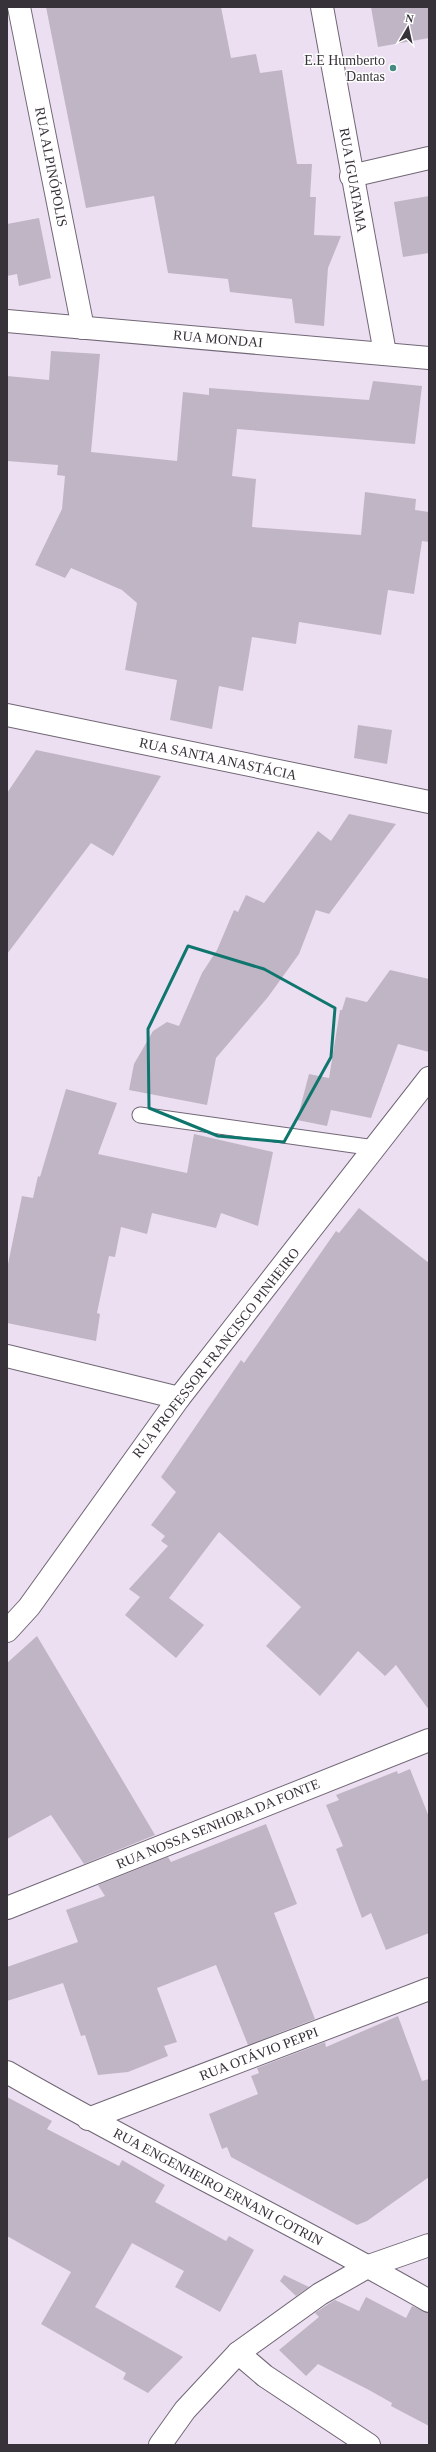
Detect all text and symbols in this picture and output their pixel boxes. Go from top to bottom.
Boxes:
north arrow [388,8,428,48]
text: N [405,12,414,25]
place label: E.E Humberto Dantas [304,53,385,84]
marker: E.E Humberto Dantas [388,63,398,73]
street label: RUA ALPINÓPOLIS [32,106,71,228]
street label: RUA IGUATAMA [336,127,370,234]
street label: RUA MONDAI [173,328,264,350]
street label: RUA SANTA ANASTÁCIA [138,734,299,783]
street label: RUA PROFESSOR FRANCISCO PINHEIRO [130,1245,302,1461]
street label: RUA NOSSA SENHORA DA FONTE [114,1776,322,1872]
street label: RUA OTÁVIO PEPPI [197,2023,321,2084]
street label: RUA ENGENHEIRO ERNANI COTRIN [111,2125,325,2249]

